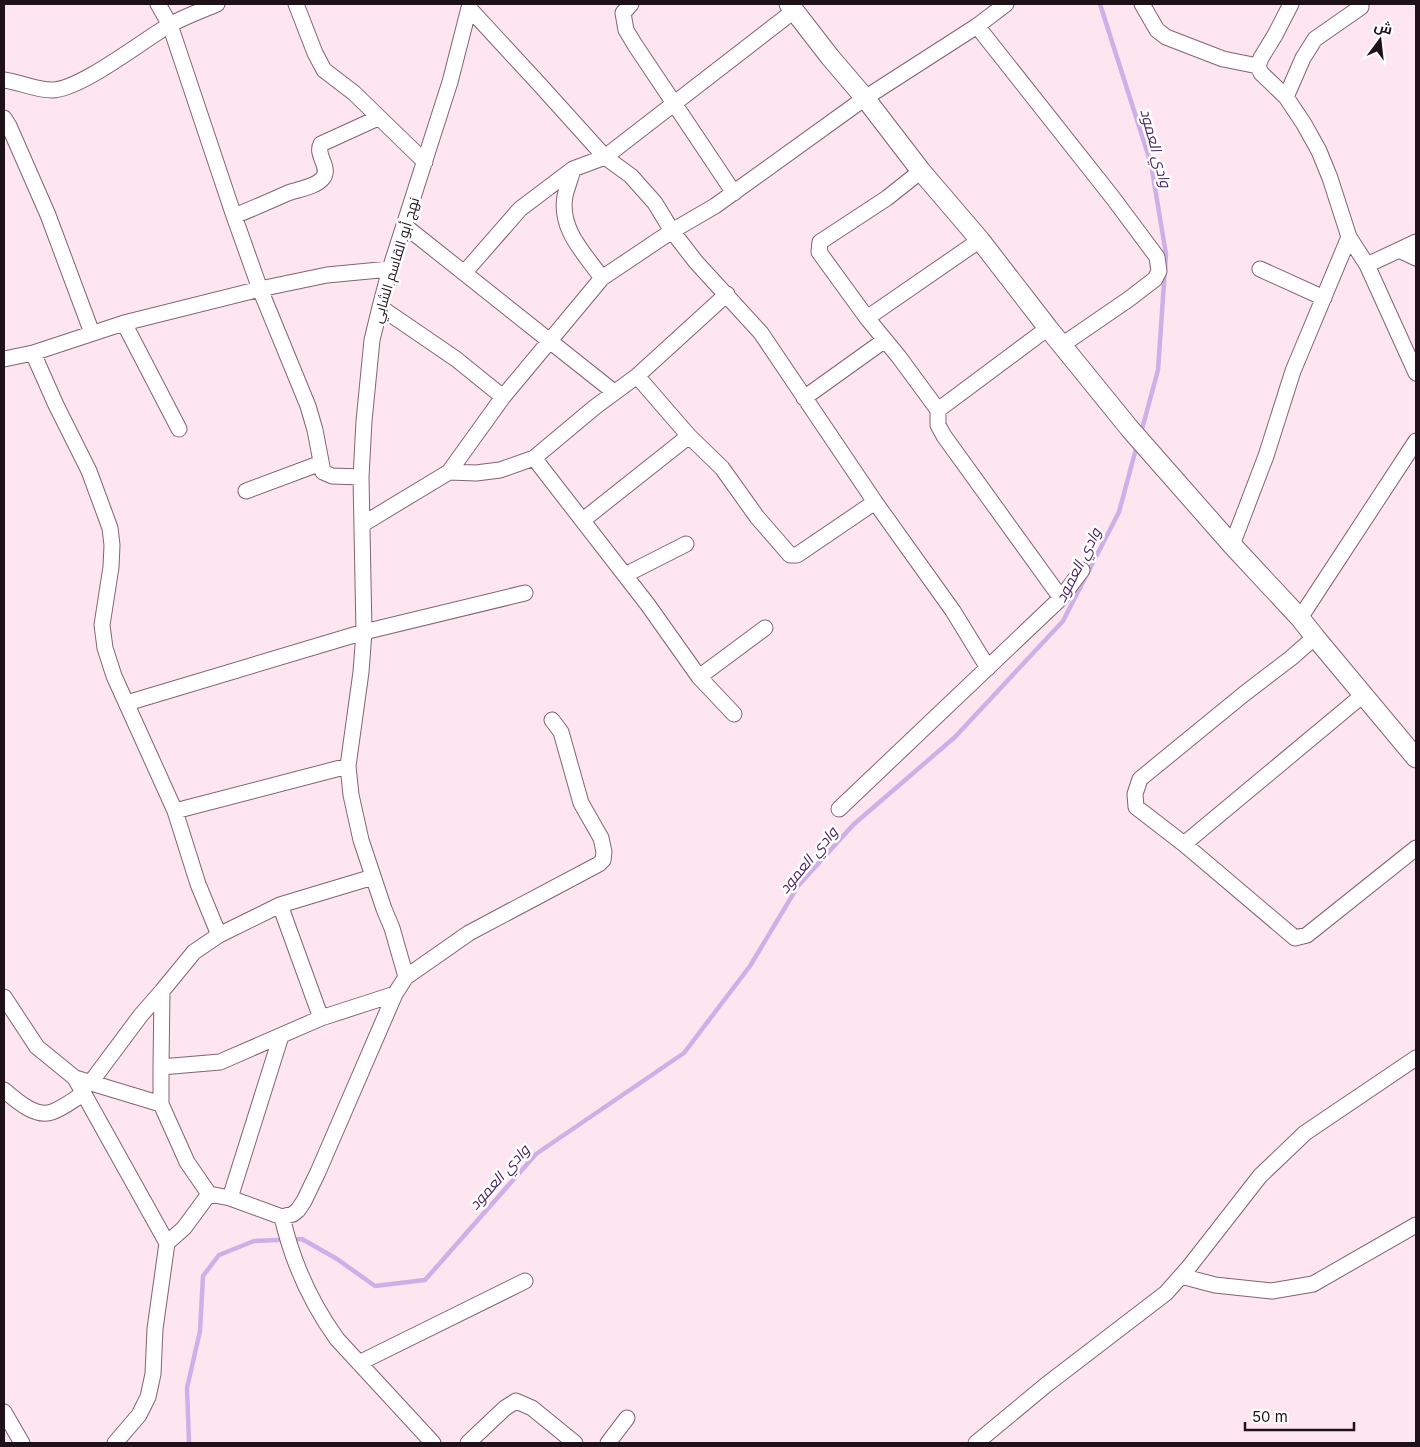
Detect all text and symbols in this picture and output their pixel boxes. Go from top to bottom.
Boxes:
north arrow [1355,15,1405,65]
text: ش [1372,16,1394,38]
water label: وادي العمود [1133,106,1176,191]
street label: نهج أبو القاسم الشابي [368,195,426,326]
water label: وادي العمود [1051,524,1108,607]
water label: وادي العمود [775,822,844,899]
water label: وادي العمود [465,1140,536,1215]
scale bar [1245,1400,1354,1432]
text: 50 m [1252,1407,1288,1426]

